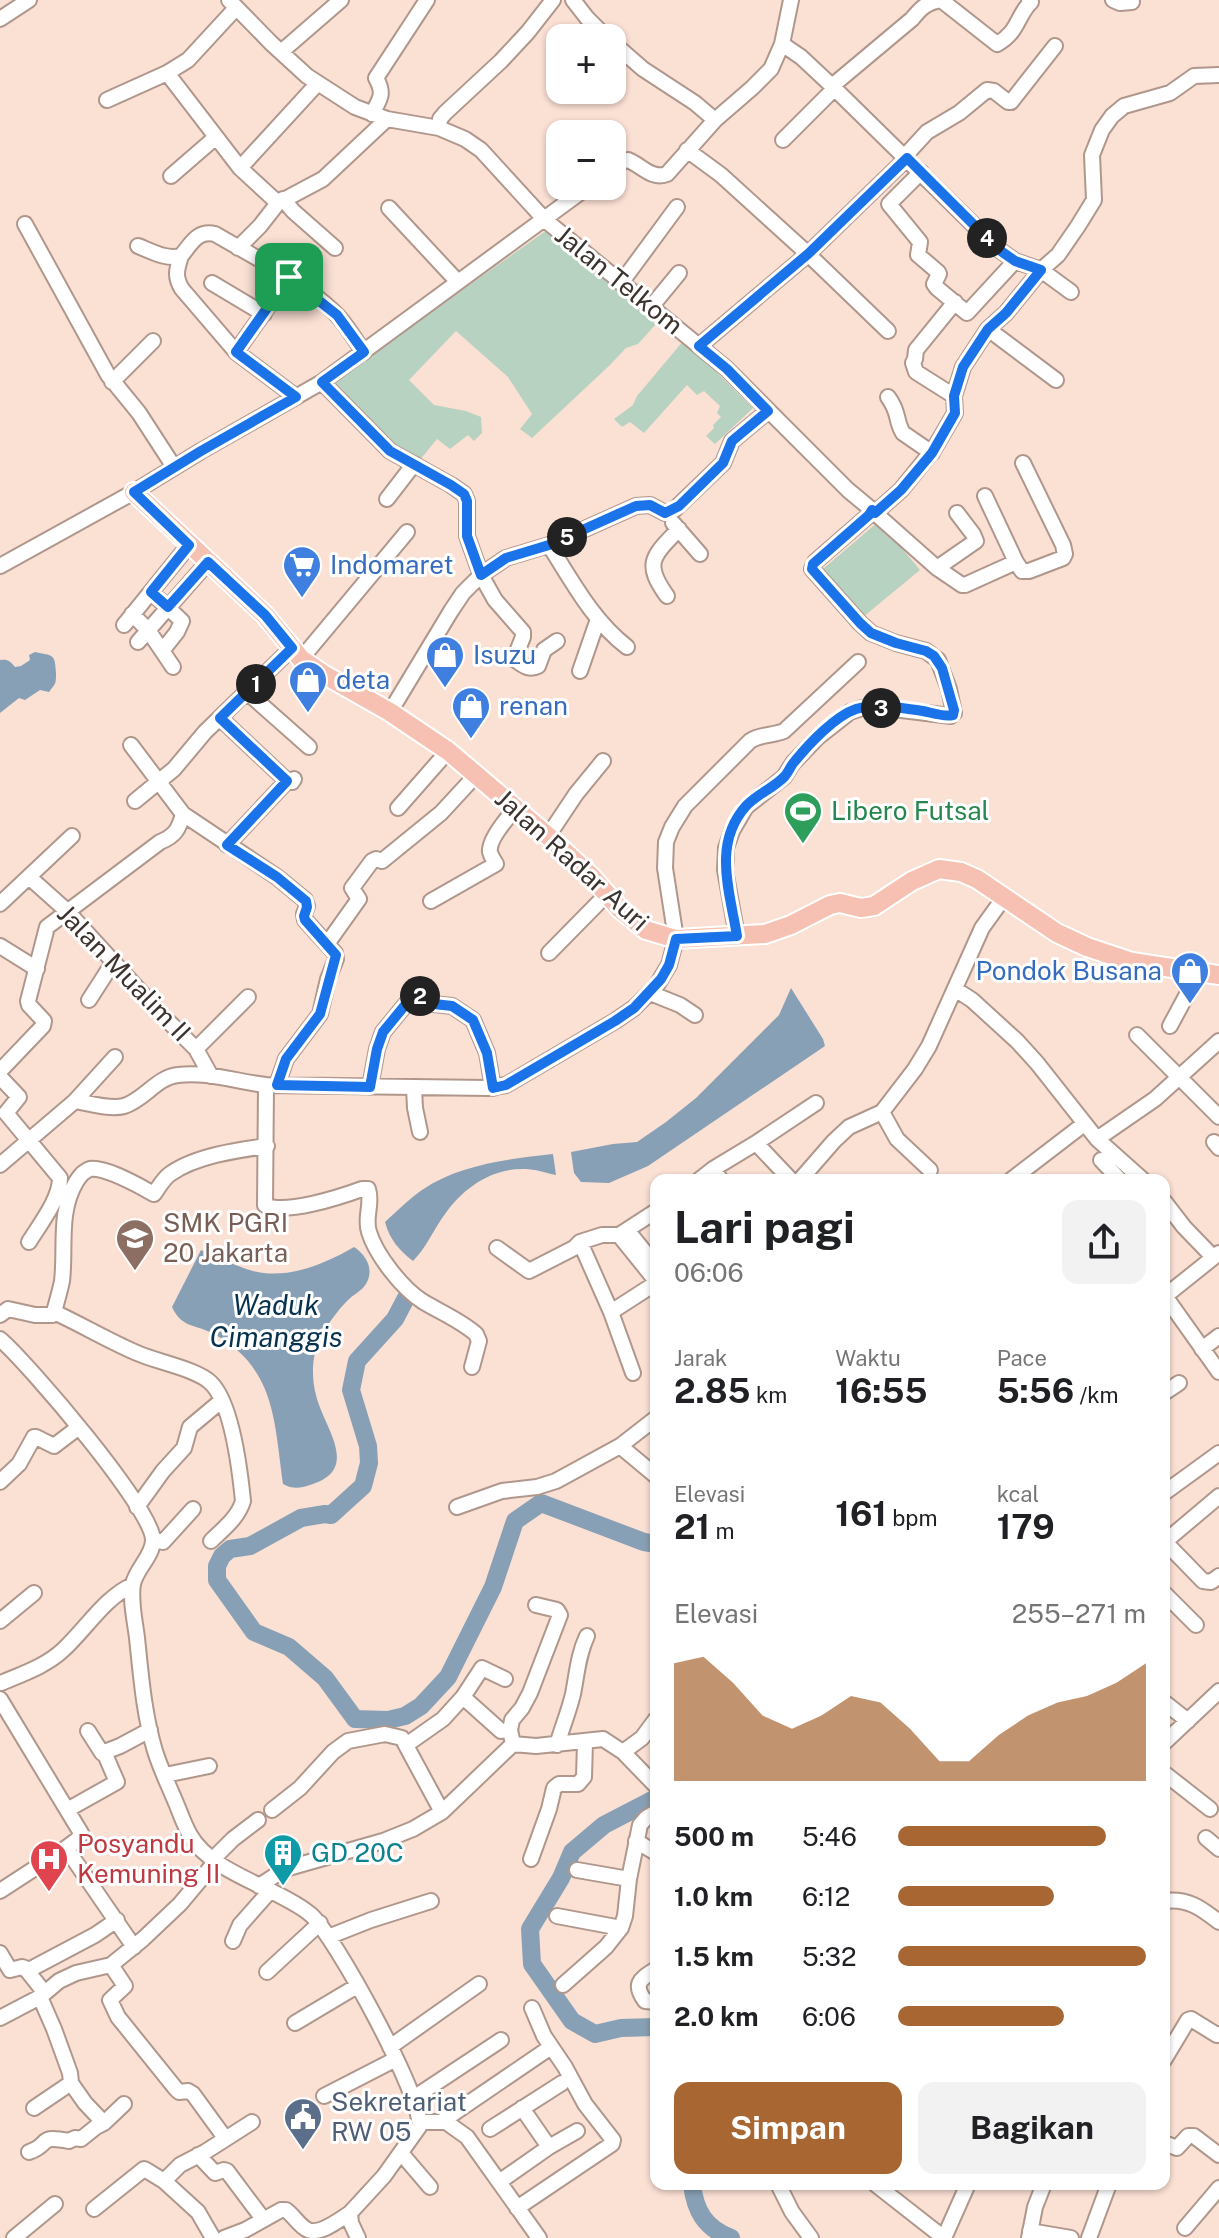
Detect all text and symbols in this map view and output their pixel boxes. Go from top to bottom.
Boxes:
map controls [546,24,626,200]
button: + [546,24,626,104]
button: − [546,120,626,200]
pin: 4 [967,218,1007,258]
street label: Jalan Telkom [549,219,689,340]
text: 4 [980,225,994,251]
pin [255,243,323,311]
icon: arrive [267,255,311,299]
pin: 5 [547,517,587,557]
text: 5 [560,524,574,550]
supermarket icon: Indomaret [281,544,323,599]
place label: Indomaret [330,549,454,580]
shop icon: Isuzu [424,634,466,689]
place label: Isuzu [473,639,536,670]
shop icon: deta [287,659,329,714]
pin: 1 [236,664,276,704]
place label: deta [336,664,390,695]
text: 1 [251,671,261,697]
shop icon: renan [450,685,492,740]
pin: 3 [861,688,901,728]
place label: renan [499,690,568,721]
text: 3 [874,695,888,721]
street label: Jalan Radar Auri [489,782,656,937]
sports icon: Libero Futsal [782,790,824,845]
place label: Libero Futsal [831,795,989,826]
street label: Jalan Mualim II [51,898,197,1048]
shop icon: Pondok Busana [1169,950,1211,1005]
place label: Pondok Busana [975,955,1162,986]
pin: 2 [400,976,440,1016]
text: 2 [413,983,427,1009]
button: share [1062,1200,1146,1284]
text: Lari pagi [674,1201,855,1253]
place label: SMK PGRI 20 Jakarta [163,1207,288,1268]
school or university icon: SMK PGRI 20 Jakarta [114,1217,156,1272]
text: 06:06 [674,1257,744,1288]
water label: Waduk Cimanggis [210,1288,342,1353]
text: Jarak [674,1345,727,1371]
text: Waktu [835,1345,901,1371]
text: Pace [997,1345,1047,1371]
text: 2.85 [674,1371,751,1411]
text: 16:55 [835,1371,927,1411]
text: 5:56 [997,1371,1074,1411]
text: km [751,1382,787,1408]
text: /km [1074,1382,1119,1408]
text: Elevasi [674,1481,745,1507]
text: kcal [997,1481,1039,1507]
text: 161 [835,1494,887,1534]
text: bpm [887,1505,938,1531]
text: 21 [674,1507,710,1547]
text: 179 [997,1507,1055,1547]
text: m [710,1518,735,1544]
text: Elevasi [674,1598,758,1629]
text: 255–271 m [1012,1598,1146,1629]
text: 500 m [674,1821,754,1852]
text: 5:46 [802,1821,857,1852]
place label: Posyandu Kemuning II [77,1828,220,1889]
building icon: GD 20C [262,1832,304,1887]
place label: GD 20C [311,1837,404,1868]
hospital icon: Posyandu Kemuning II [28,1838,70,1893]
text: 1.0 km [674,1881,753,1912]
text: 6:12 [802,1881,850,1912]
text: 1.5 km [674,1941,754,1972]
text: 5:32 [802,1941,856,1972]
text: 2.0 km [674,2001,759,2032]
text: 6:06 [802,2001,856,2032]
button: Simpan [674,2082,902,2174]
button: Bagikan [918,2082,1146,2174]
place label: Sekretariat RW 05 [331,2086,467,2147]
public building icon: Sekretariat RW 05 [282,2096,324,2151]

